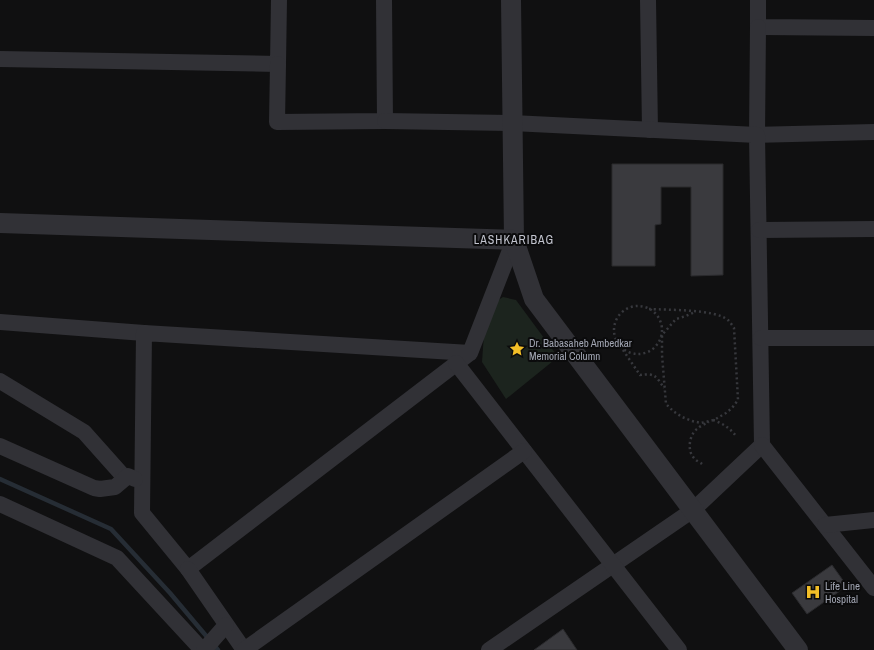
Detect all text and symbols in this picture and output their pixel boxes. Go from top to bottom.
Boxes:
district label: LASHKARIBAG [474,232,554,248]
place label: Dr. Babasaheb Ambedkar Memorial Column [529,336,632,363]
place icon: Dr. Babasaheb Ambedkar Memorial Column [508,340,526,358]
place label: Life Line Hospital [825,579,860,606]
hospital icon: Life Line Hospital [804,583,822,601]

